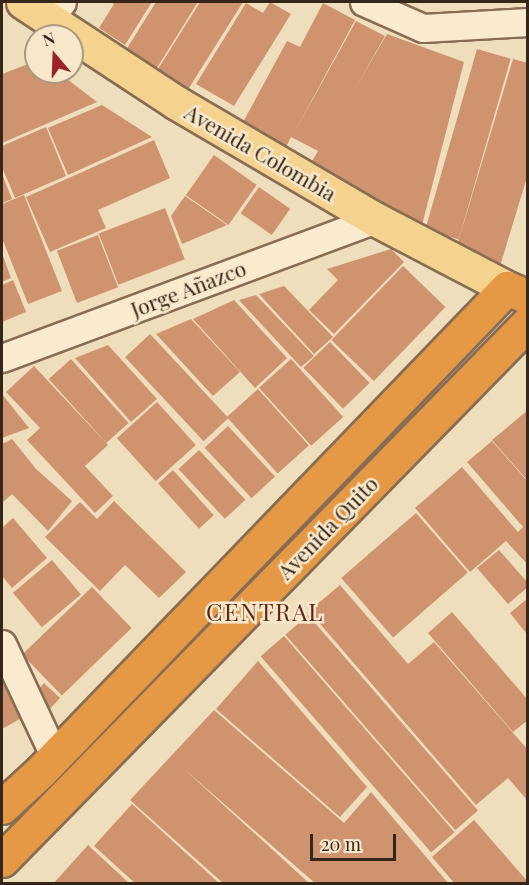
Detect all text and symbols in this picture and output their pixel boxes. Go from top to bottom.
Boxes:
north arrow [24,24,84,84]
text: N [40,27,58,50]
street label: Avenida Colombia [181,98,341,206]
street label: Jorge Añazco [127,254,249,322]
street label: Avenida Quito [272,470,382,584]
district label: CENTRAL [206,598,324,626]
scale bar [313,822,398,860]
text: 20 m [321,832,361,856]

